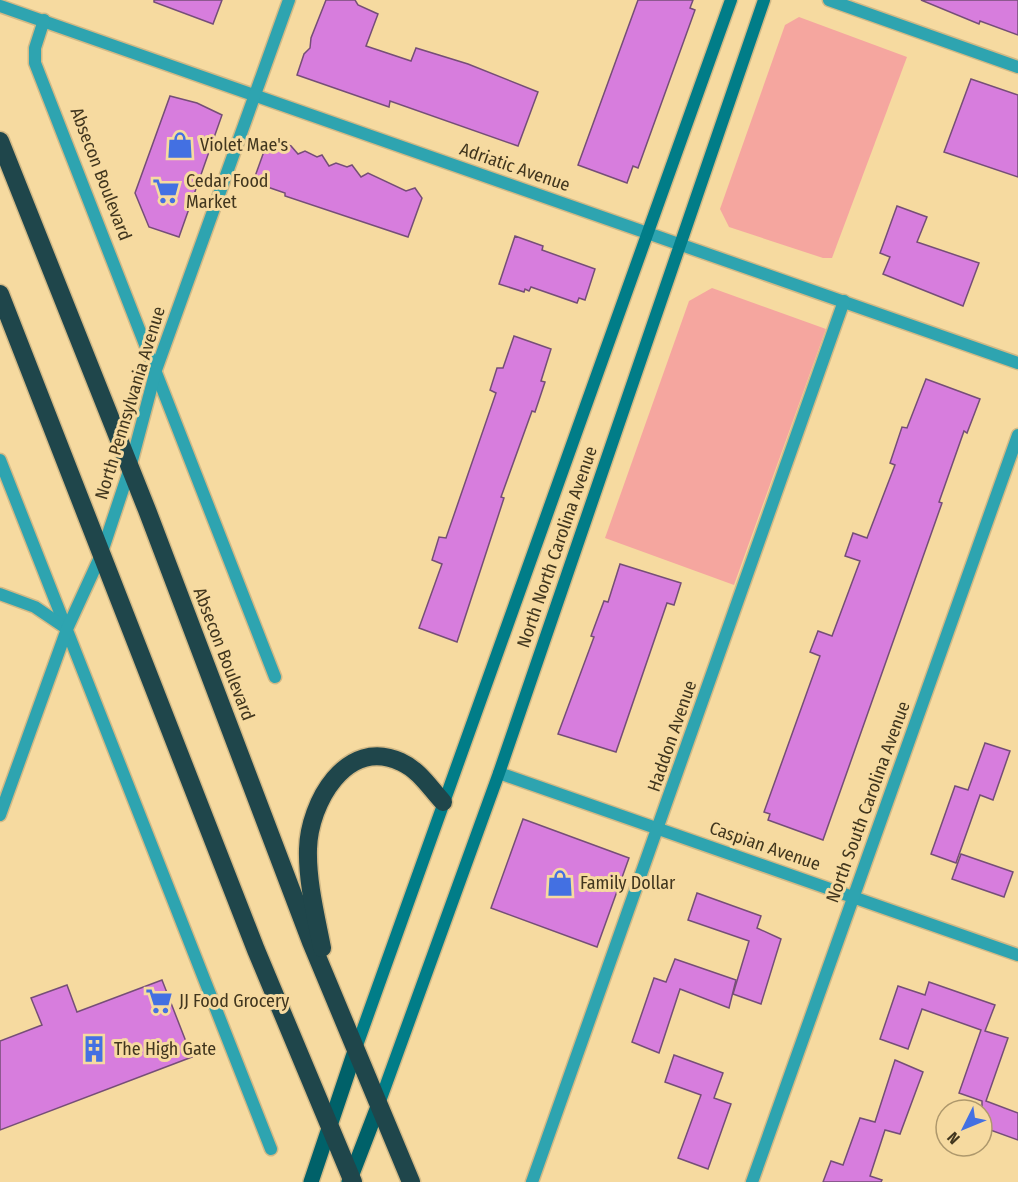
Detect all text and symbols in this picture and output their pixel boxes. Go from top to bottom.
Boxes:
street label: Absecon Boulevard [66,105,136,243]
shop icon: Violet Mae's [165,130,195,160]
place label: Violet Mae's [200,134,289,156]
street label: Adriatic Avenue [457,138,573,196]
place label: Cedar Food Market [186,170,269,213]
supermarket icon: Cedar Food Market [151,176,181,206]
street label: North Pennsylvania Avenue [90,304,170,502]
street label: North North Carolina Avenue [512,443,602,651]
street label: Absecon Boulevard [189,585,259,723]
street label: Haddon Avenue [643,677,701,795]
street label: North South Carolina Avenue [821,698,915,906]
street label: Caspian Avenue [707,817,824,875]
shop icon: Family Dollar [545,868,575,898]
place label: Family Dollar [580,872,676,894]
supermarket icon: JJ Food Grocery [144,986,174,1016]
place label: JJ Food Grocery [179,990,289,1012]
building icon: The High Gate [79,1034,109,1064]
place label: The High Gate [114,1038,216,1060]
north arrow [934,1098,994,1158]
text: N [943,1128,964,1148]

